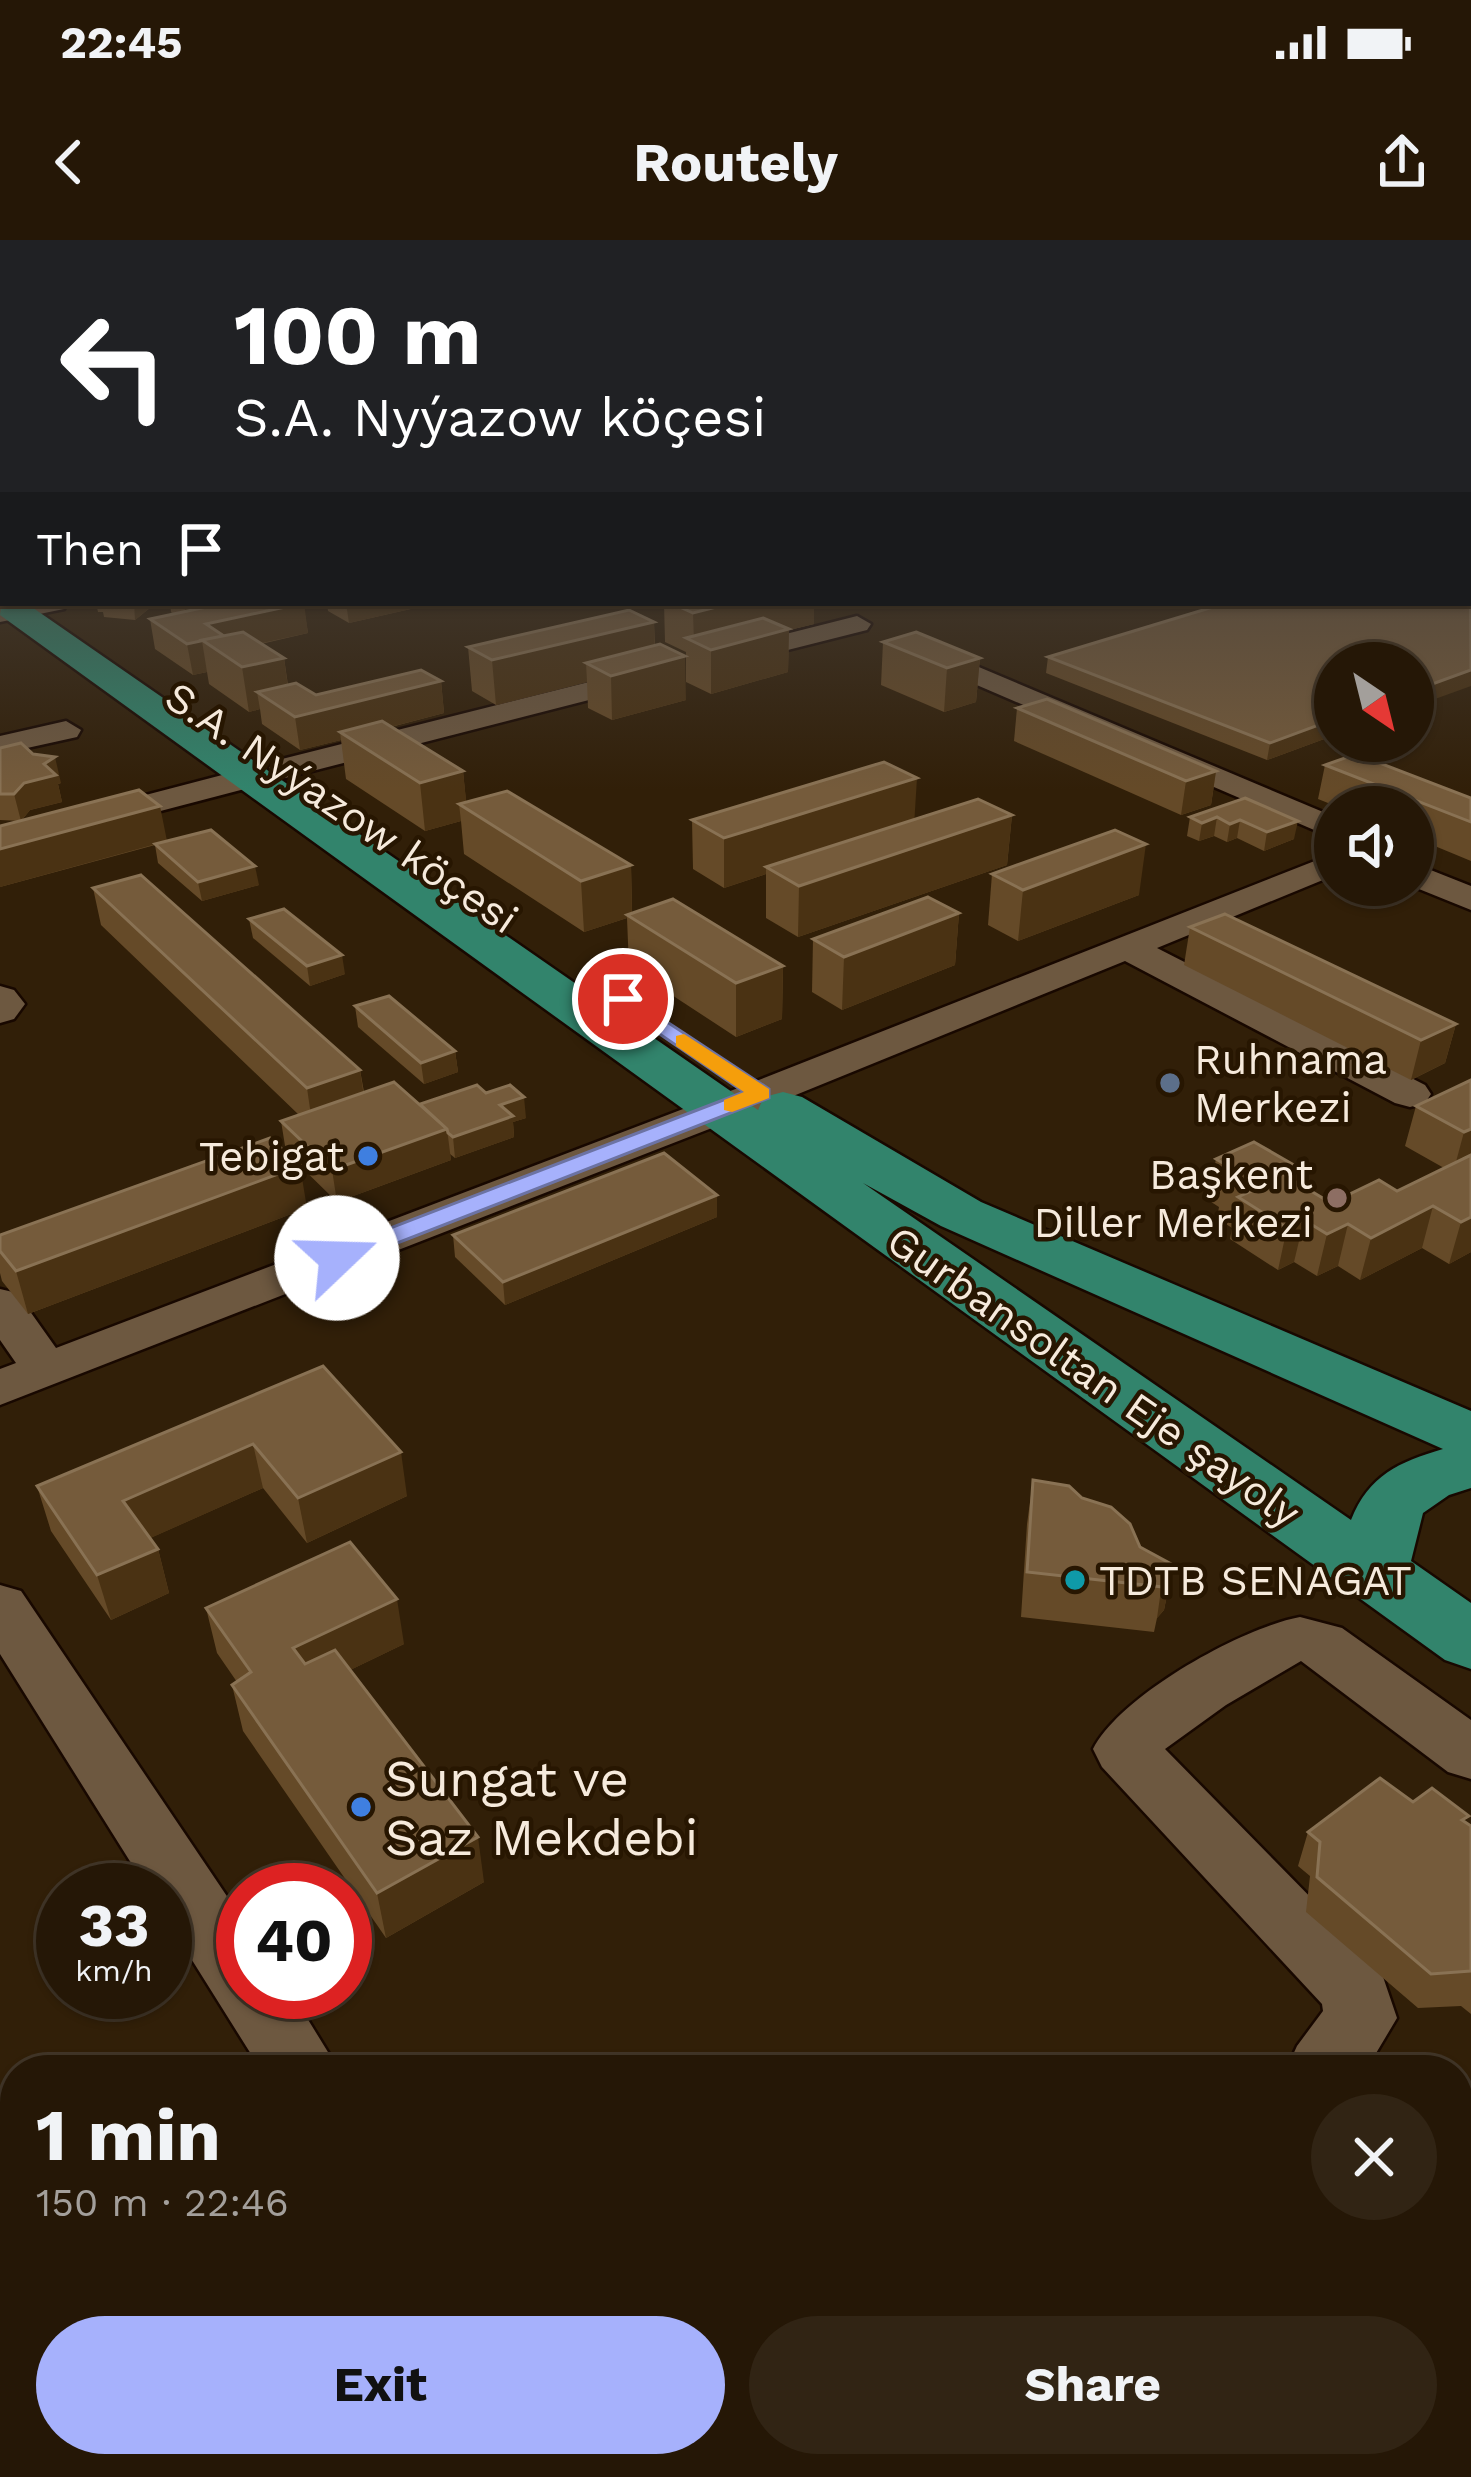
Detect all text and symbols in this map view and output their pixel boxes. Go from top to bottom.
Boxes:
text: 22:45 [60,16,183,69]
icon: back [36,129,102,195]
icon: share [1369,129,1435,195]
text: Routely [633,131,838,194]
text: 100 m [234,286,481,384]
icon: left [36,288,192,444]
text: S.A. Nyýazow köçesi [234,386,766,449]
icon: arrive [168,516,234,582]
text: Then [36,523,144,576]
north arrow [1314,642,1434,762]
map controls [1314,642,1434,906]
street label: S.A. Nyýazow köçesi [156,671,527,943]
button: sound [1314,786,1434,906]
pin [572,948,674,1050]
icon: arrive [590,966,656,1032]
place label: Ruhnama Merkezi [1194,1035,1387,1132]
marker: Ruhnama Merkezi [1157,1070,1183,1096]
place label: Tebigat [199,1132,344,1181]
marker: Tebigat [355,1143,381,1169]
place label: Başkent Diller Merkezi [1034,1150,1313,1247]
marker: Başkent Diller Merkezi [1324,1185,1350,1211]
position arrow [274,1195,400,1321]
street label: Gurbansoltan Eje şayoly [878,1215,1310,1538]
place label: TDTB SENAGAT [1099,1556,1412,1605]
marker: TDTB SENAGAT [1062,1567,1088,1593]
place label: Sungat ve Saz Mekdebi [385,1749,698,1867]
marker: Sungat ve Saz Mekdebi [348,1794,374,1820]
speed limit sign: 40 [216,1863,372,2019]
text: 33 [78,1890,150,1961]
text: km/h [75,1953,153,1988]
text: 1 min [36,2093,221,2177]
button: close [1311,2094,1437,2220]
text: 150 m · 22:46 [36,2180,289,2225]
button: Exit [36,2316,725,2454]
button: Share [749,2316,1437,2454]

